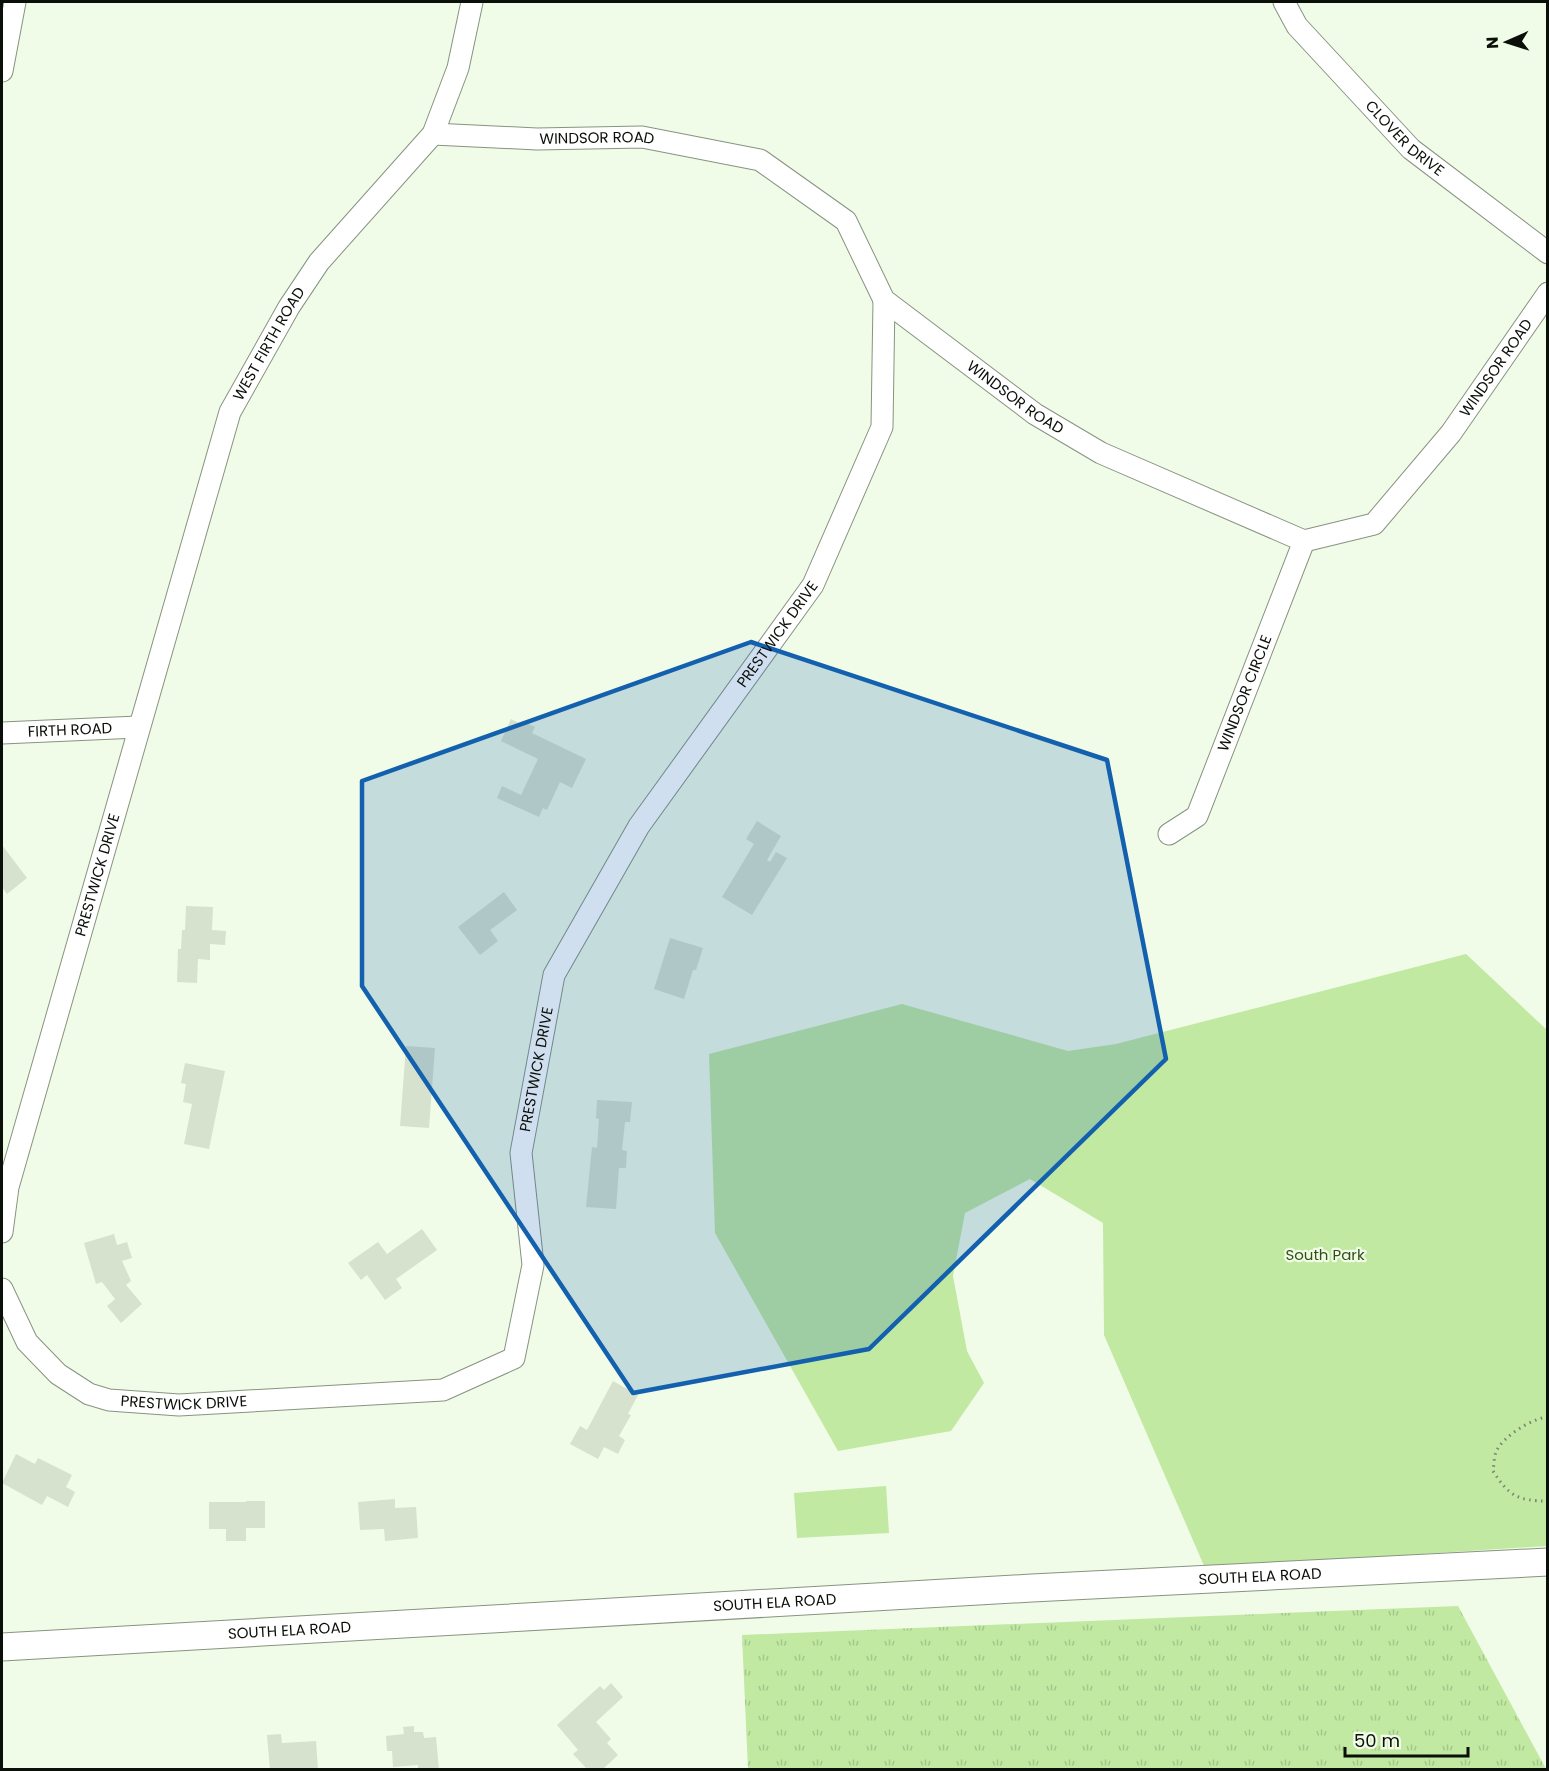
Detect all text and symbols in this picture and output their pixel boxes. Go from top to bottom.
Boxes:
north arrow [1477,12,1537,72]
text: N [1481,36,1504,49]
street label: CLOVER DRIVE [1361,95,1449,181]
street label: WINDSOR ROAD [539,126,656,149]
street label: WEST FIRTH ROAD [228,283,309,404]
street label: WINDSOR ROAD [1454,314,1537,421]
street label: WINDSOR ROAD [963,355,1068,439]
street label: PRESTWICK DRIVE [731,576,823,691]
street label: WINDSOR CIRCLE [1212,632,1276,754]
street label: FIRTH ROAD [27,717,113,742]
street label: PRESTWICK DRIVE [69,811,124,939]
street label: PRESTWICK DRIVE [514,1005,558,1134]
park label: South Park [1285,1244,1365,1265]
street label: PRESTWICK DRIVE [120,1390,248,1415]
street label: SOUTH ELA ROAD [1198,1562,1322,1590]
street label: SOUTH ELA ROAD [713,1588,837,1616]
street label: SOUTH ELA ROAD [227,1616,352,1644]
scale bar [1345,1720,1468,1758]
text: 50 m [1354,1728,1400,1753]

